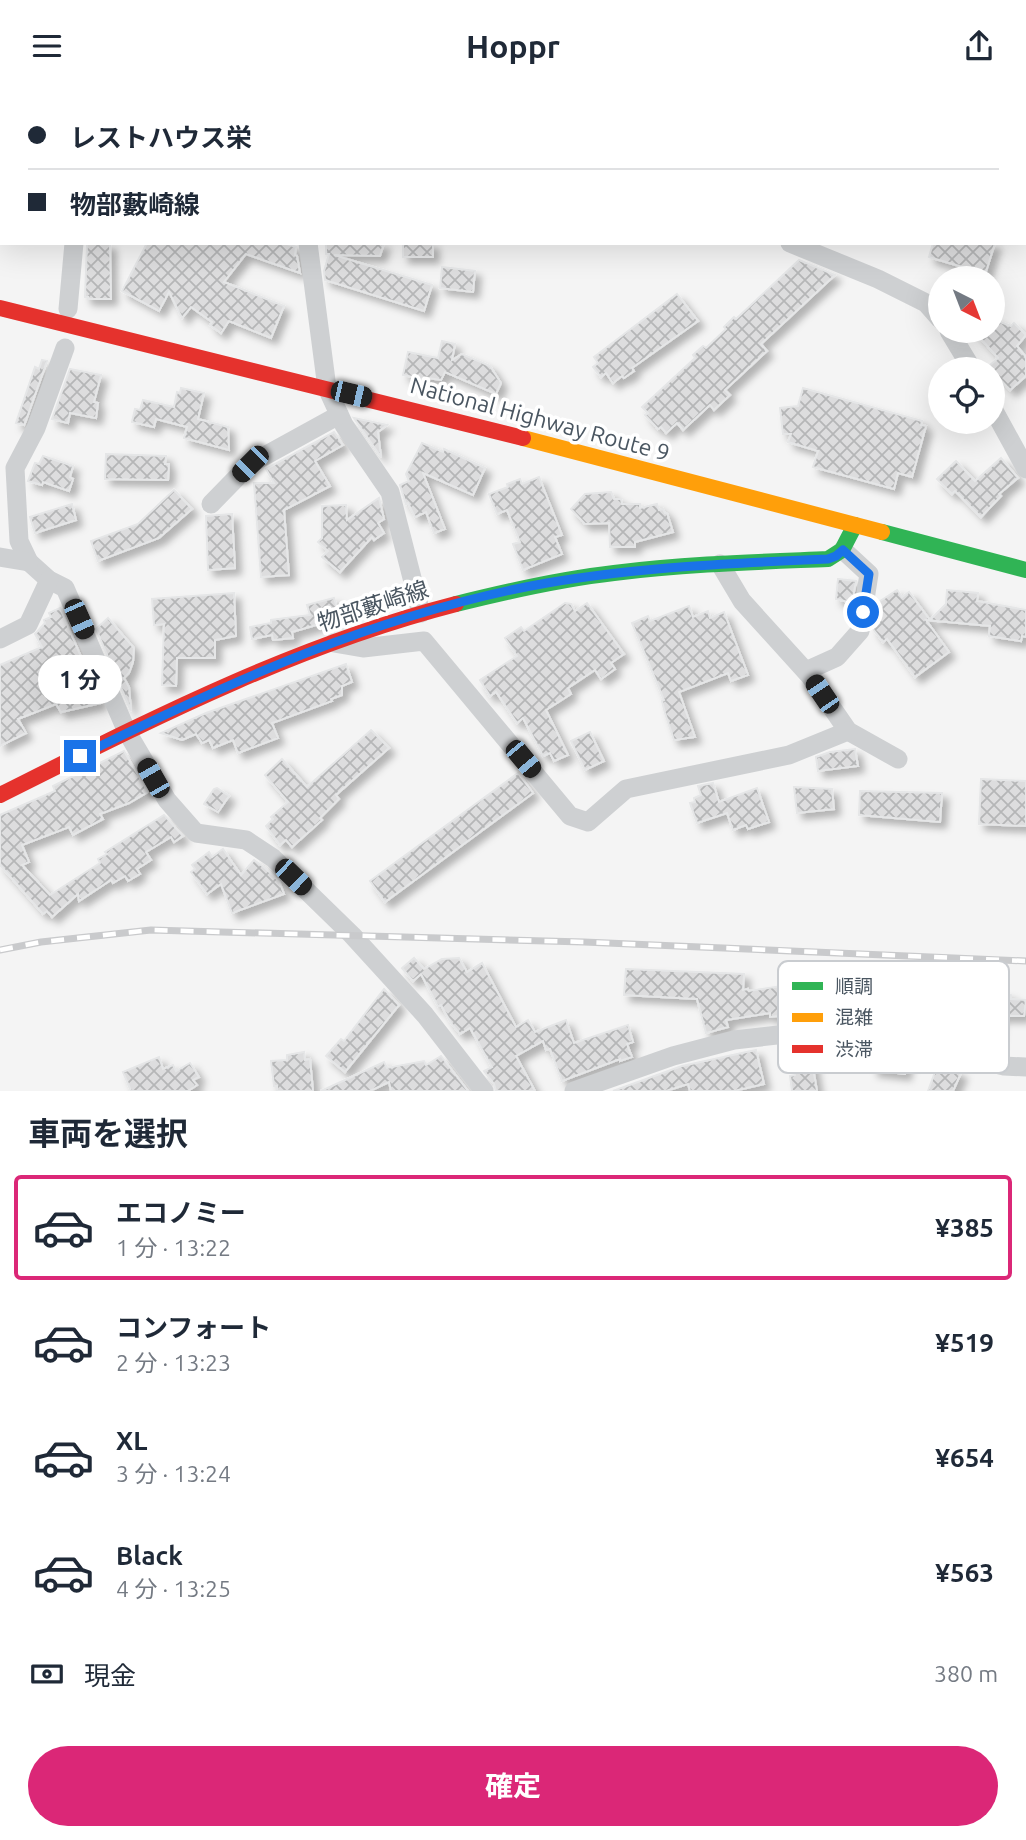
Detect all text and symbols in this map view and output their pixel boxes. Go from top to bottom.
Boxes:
icon: menu [28,27,66,65]
icon: share [960,27,998,65]
text: Hoppr [466,28,560,64]
text: レストハウス栄 [70,123,252,152]
text: 物部藪崎線 [70,190,200,219]
north arrow [928,266,1004,343]
map controls [928,266,1005,434]
button: locate [928,357,1005,434]
street label: National Highway Route 9 [408,372,672,465]
car [329,379,374,409]
car [228,442,273,486]
street label: 物部藪崎線 [314,576,431,635]
car [61,596,98,642]
route start [847,596,879,628]
callout: 1 分 [38,655,122,703]
text: 1 分 [59,667,101,692]
car [802,671,843,717]
car [502,736,545,782]
route end [64,740,96,772]
car [134,755,173,801]
car [271,855,316,899]
legend [778,961,1009,1073]
text: 順調 [835,975,873,997]
text: 混雑 [835,1006,873,1028]
text: 渋滞 [835,1038,873,1060]
text: 車両を選択 [28,1115,188,1151]
icon: car [32,1196,95,1259]
text: エコノミー [116,1198,246,1227]
text: ¥385 [935,1213,994,1242]
text: 1 分 · 13:22 [116,1235,231,1260]
icon: car [32,1311,95,1374]
text: コンフォート [116,1313,271,1342]
text: ¥519 [935,1328,994,1357]
text: 2 分 · 13:23 [116,1350,231,1375]
icon: car [32,1426,95,1489]
text: XL [116,1426,147,1455]
text: ¥654 [935,1443,994,1472]
text: 3 分 · 13:24 [116,1461,231,1486]
icon: car [32,1541,95,1604]
text: Black [116,1541,183,1570]
text: ¥563 [935,1558,994,1587]
text: 4 分 · 13:25 [116,1576,231,1601]
icon: cash [28,1655,66,1693]
text: 現金 [84,1661,136,1690]
text: 380 m [934,1661,998,1686]
button: 確定 [28,1746,998,1826]

